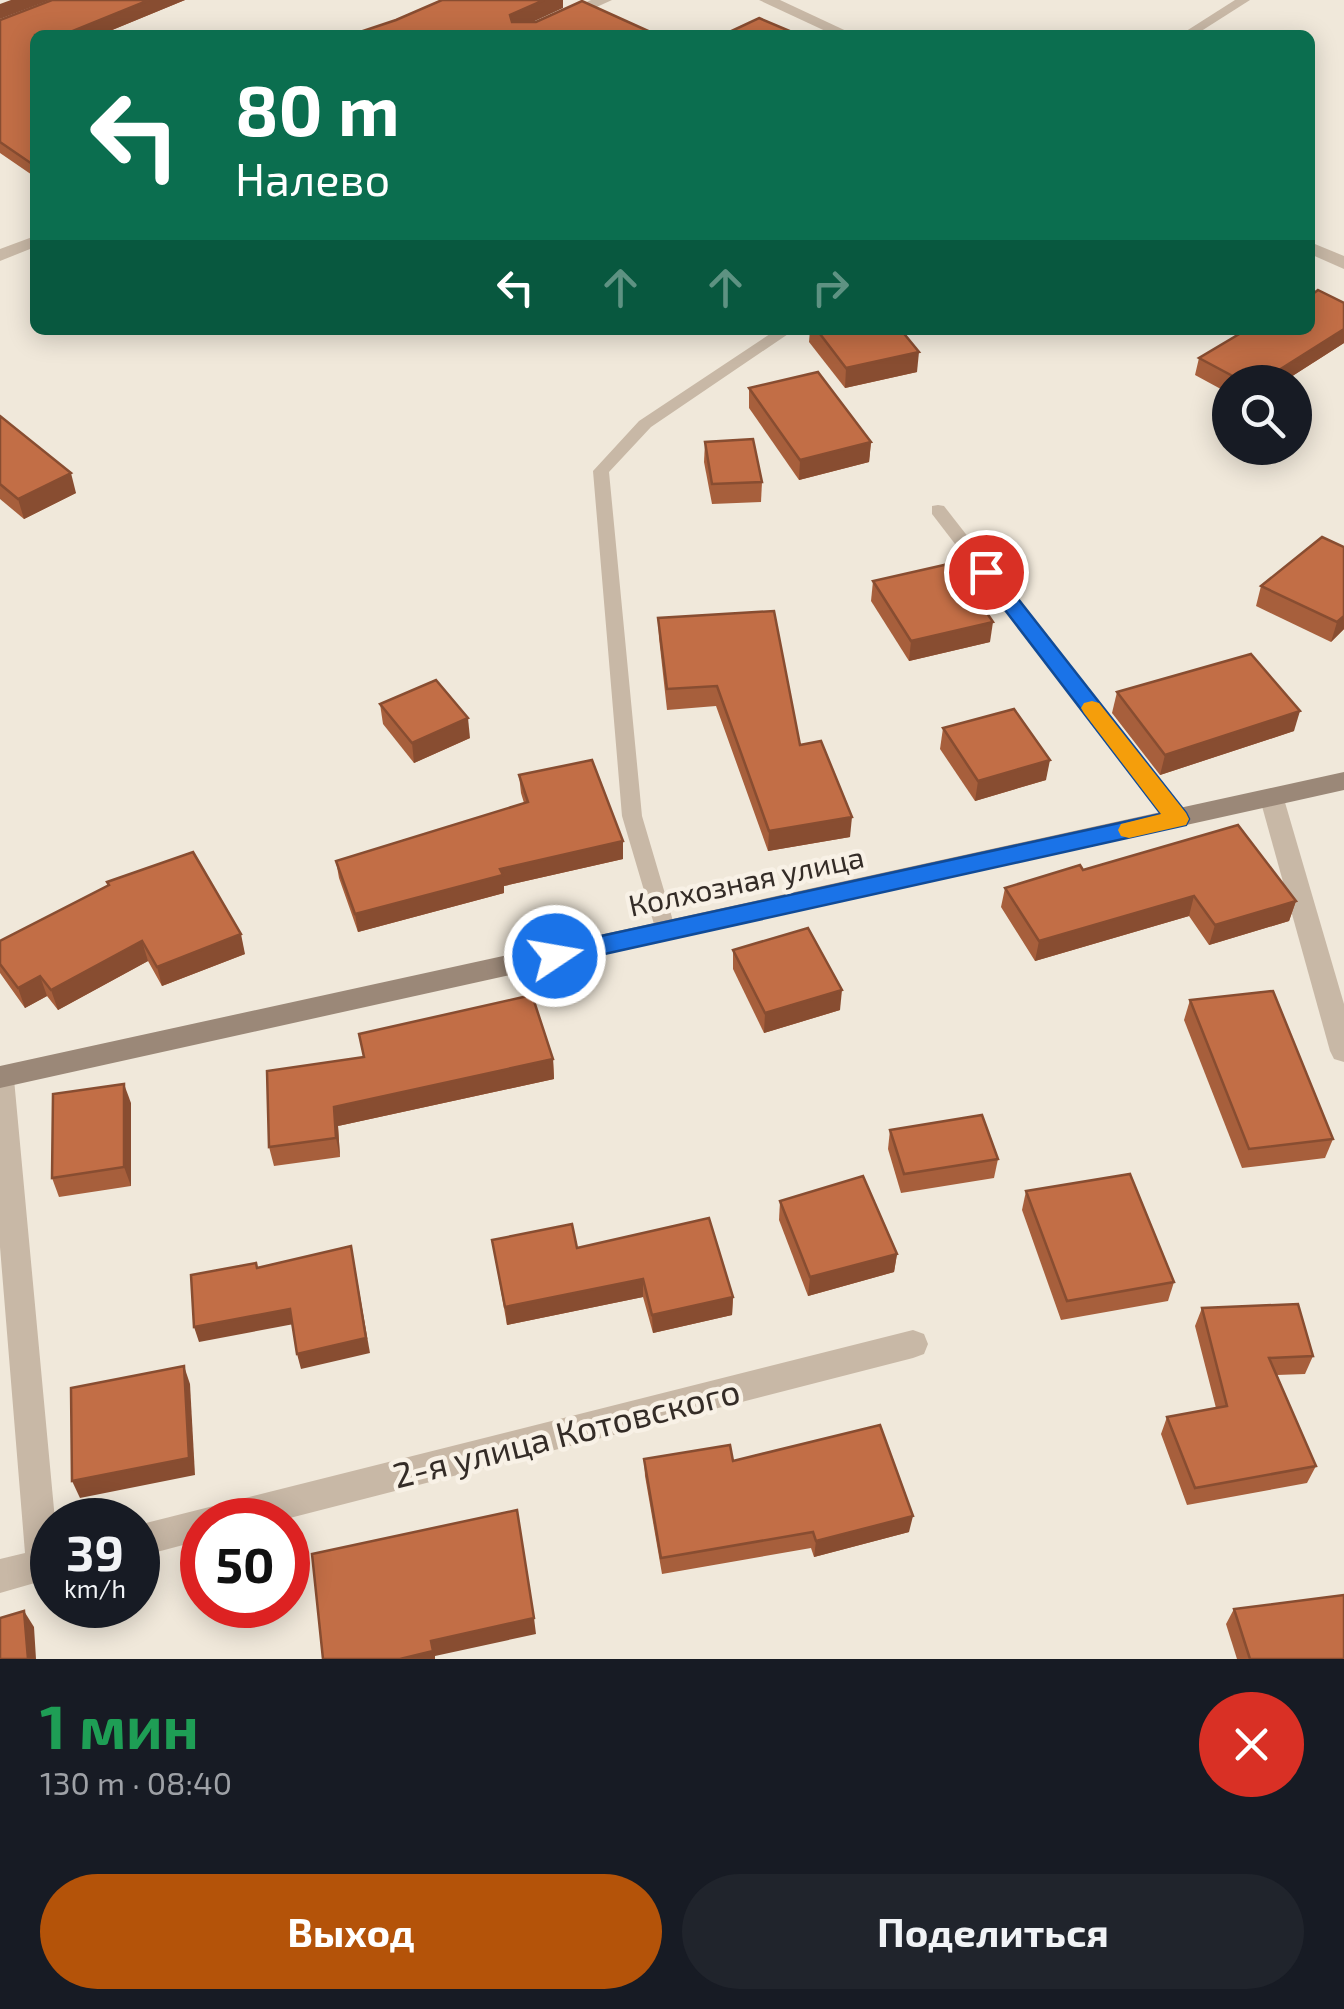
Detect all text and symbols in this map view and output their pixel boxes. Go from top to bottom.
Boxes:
text: 80 m [235,66,400,150]
icon: left [70,70,200,200]
text: Налево [235,151,390,205]
icon: left [488,260,543,315]
icon: ahead [593,260,648,315]
icon: ahead [698,260,753,315]
icon: right [803,260,858,315]
map controls [1212,365,1312,465]
button: search [1212,365,1312,465]
pin [944,530,1029,615]
icon: arrive [959,545,1014,600]
street label: Колхозная улица [625,837,867,924]
position arrow [503,904,607,1008]
street label: 2-я улица Котовского [388,1369,744,1496]
speed limit sign: 50 [180,1498,310,1628]
text: 39 [66,1521,124,1581]
text: km/h [64,1573,126,1603]
text: 1 мин [40,1689,199,1761]
button: close [1199,1692,1304,1797]
text: 130 m · 08:40 [40,1763,232,1801]
button: Выход [40,1874,662,1989]
button: Поделиться [682,1874,1304,1989]

